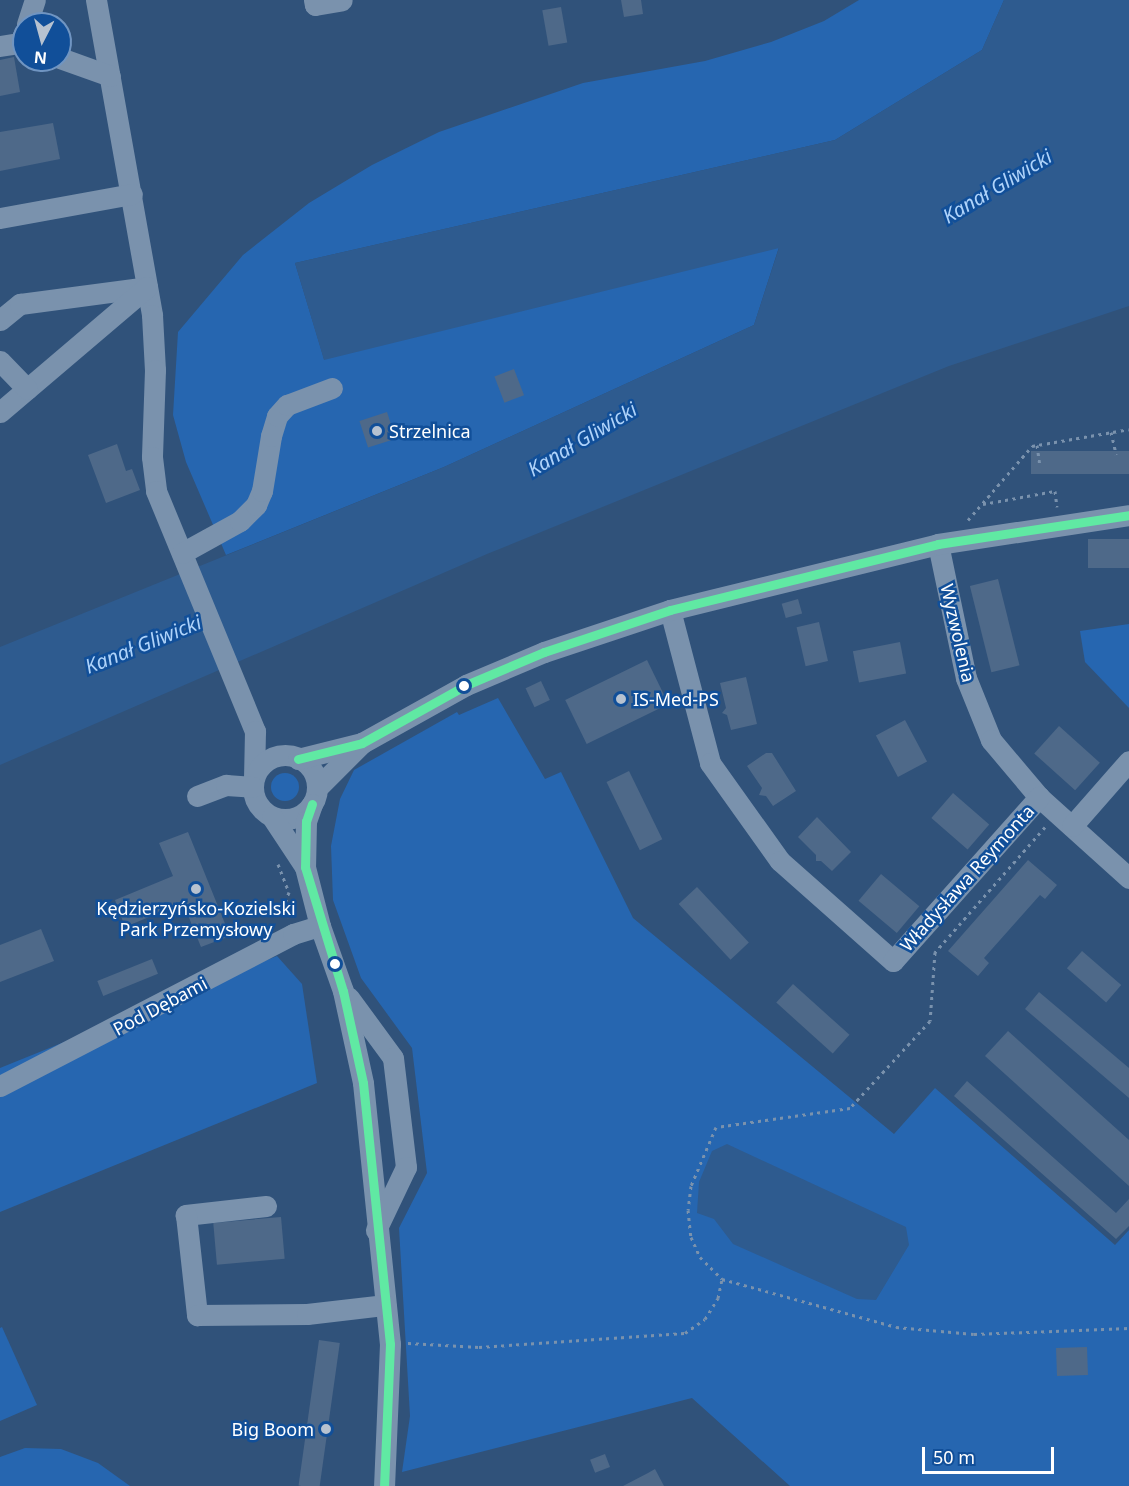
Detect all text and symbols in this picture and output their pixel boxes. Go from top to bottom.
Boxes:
north arrow [12,12,72,72]
text: N [33,46,48,70]
water label: Kanał Gliwicki [938,144,1056,228]
water label: Kanał Gliwicki [523,397,641,481]
place label: Strzelnica [389,420,471,442]
marker: Strzelnica [370,424,384,438]
street label: Wyzwolenia [936,582,980,684]
water label: Kanał Gliwicki [81,610,205,678]
unlabelled marker [458,680,470,692]
place label: IS-Med-PS [633,688,719,710]
marker: IS-Med-PS [614,692,628,706]
street label: Władysława Reymonta [896,800,1038,956]
marker: Kędzierzyńsko-Kozielski Park Przemysłowy [189,882,203,896]
place label: Kędzierzyńsko-Kozielski Park Przemysłowy [96,898,296,940]
unlabelled marker [329,958,341,970]
street label: Pod Dębami [109,972,211,1040]
place label: Big Boom [232,1418,314,1440]
marker: Big Boom [319,1422,333,1436]
scale bar [925,1435,1057,1473]
text: 50 m [933,1445,975,1469]

